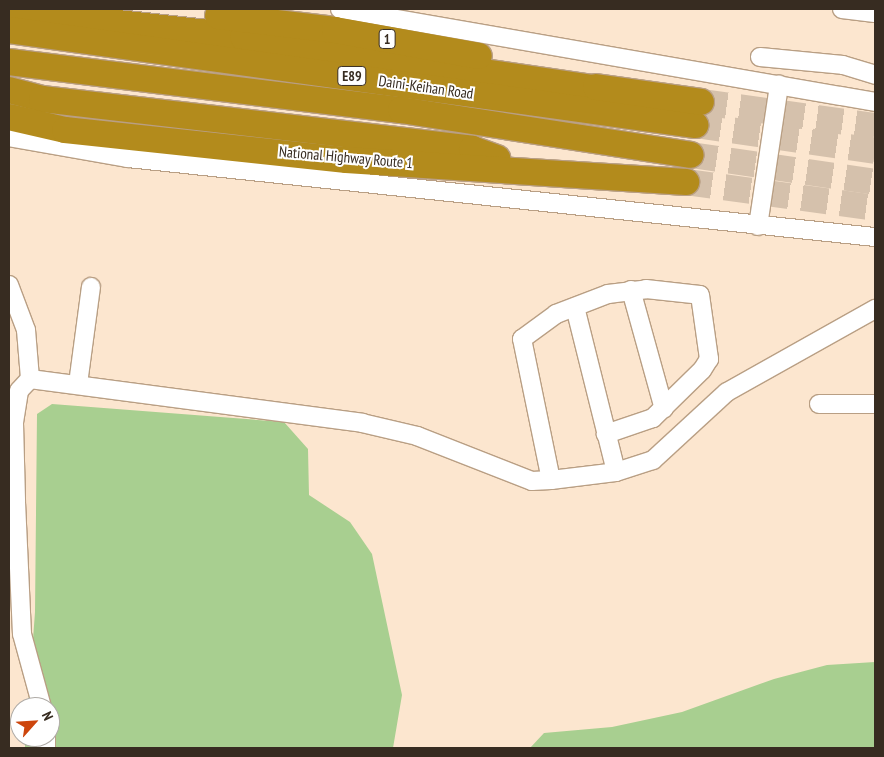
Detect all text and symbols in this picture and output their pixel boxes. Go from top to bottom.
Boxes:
road number: 1 [378,28,396,50]
road number: E89 [337,64,367,88]
street label: Daini-Keihan Road [377,71,475,103]
street label: National Highway Route 1 [278,142,414,172]
north arrow [10,697,60,747]
text: N [38,709,57,723]

